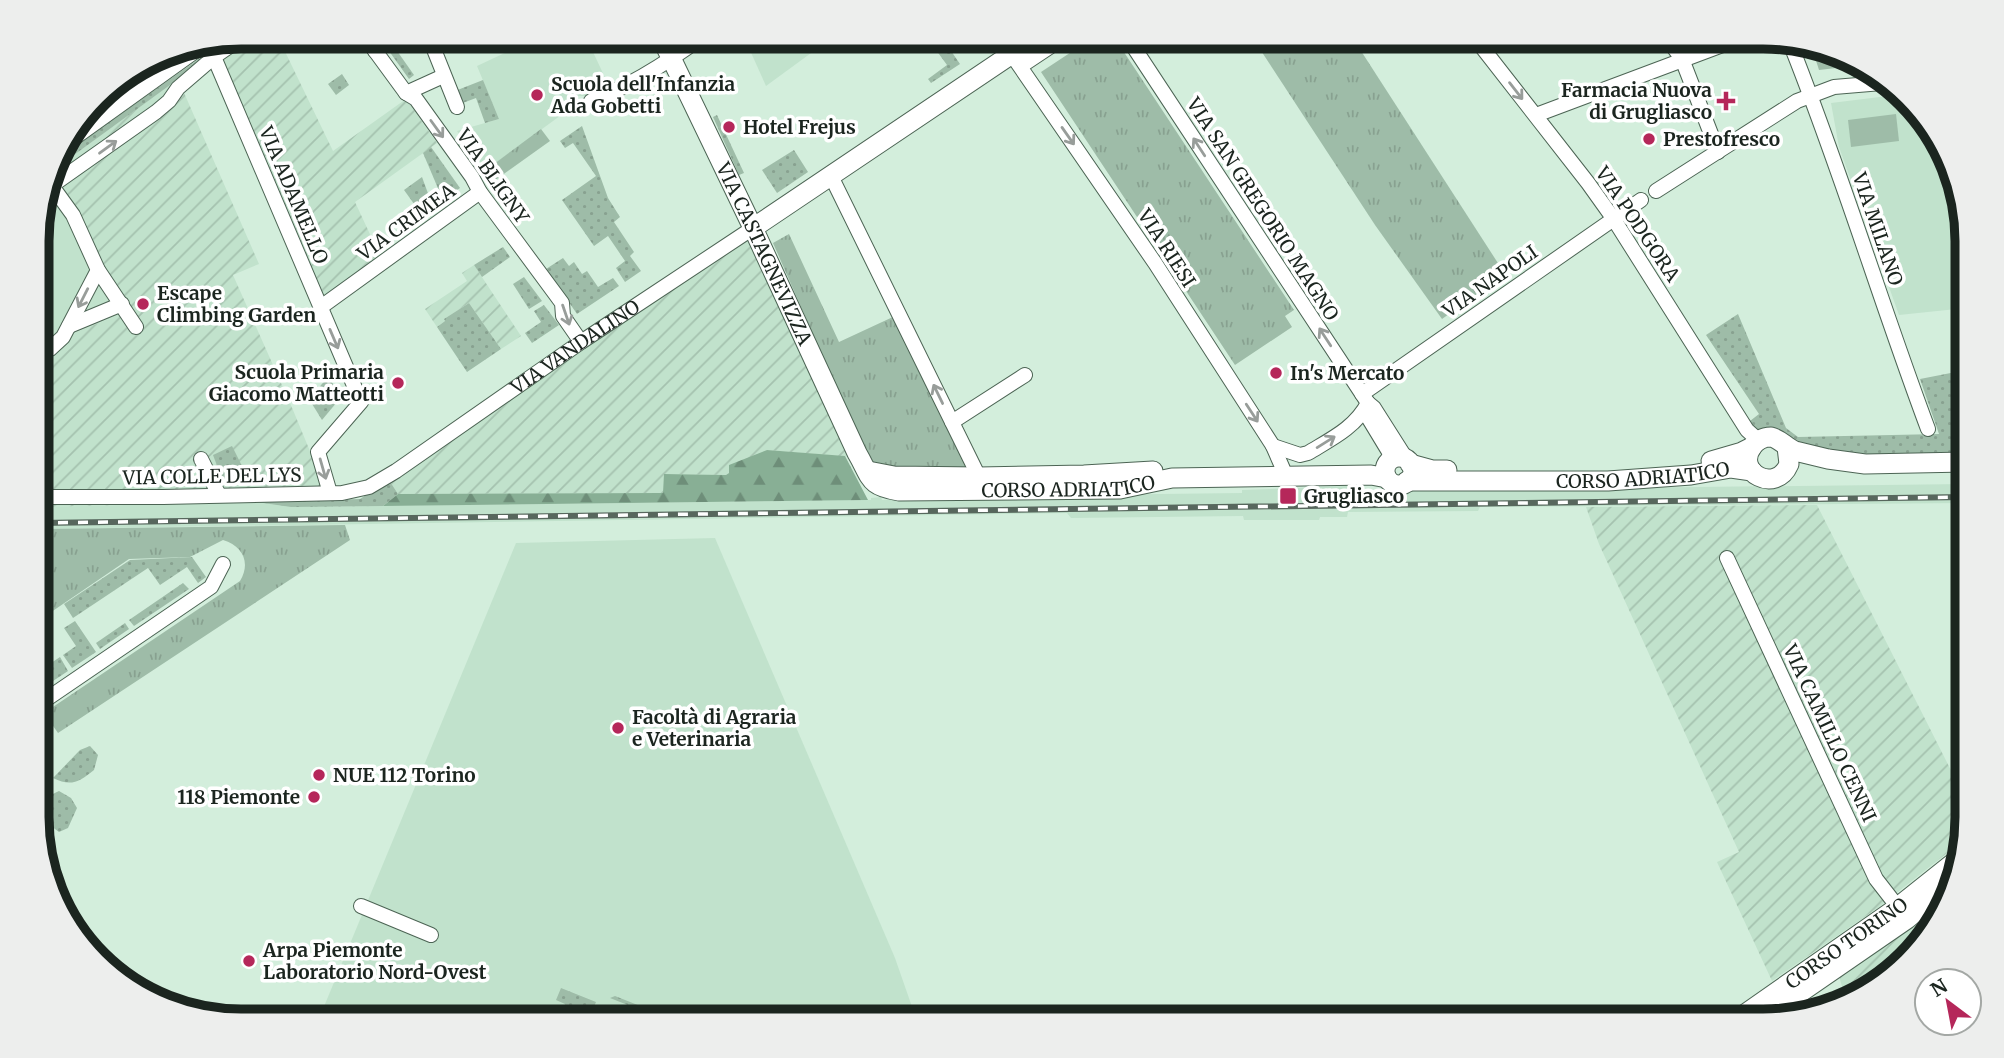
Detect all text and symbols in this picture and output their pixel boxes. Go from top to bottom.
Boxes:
place label: Scuola dell'Infanzia Ada Gobetti [550,72,735,118]
place label: Farmacia Nuova di Grugliasco [1561,78,1712,124]
one-way arrow [1509,81,1524,99]
marker: Scuola dell'Infanzia Ada Gobetti [529,87,545,103]
street label: VIA SAN GREGORIO MAGNO [1181,92,1344,325]
marker: Farmacia Nuova di Grugliasco [1718,93,1734,109]
place label: Hotel Frejus [743,115,856,139]
one-way arrow [429,119,444,138]
marker: Hotel Frejus [721,119,737,135]
street label: VIA ADAMELLO [254,122,334,268]
street label: VIA BLIGNY [451,123,535,229]
one-way arrow [1061,126,1075,145]
place label: Prestofresco [1663,127,1780,151]
marker: Prestofresco [1641,131,1657,147]
one-way arrow [1192,138,1207,157]
one-way arrow [98,139,117,154]
street label: VIA CASTAGNEVIZZA [711,158,818,349]
street label: VIA PODGORA [1590,161,1686,287]
street label: VIA MILANO [1847,168,1909,289]
street label: VIA CRIMEA [351,178,460,266]
street label: VIA RIESI [1132,204,1201,292]
street label: VIA NAPOLI [1437,240,1542,323]
place label: Escape Climbing Garden [157,281,316,327]
one-way arrow [76,287,90,307]
street label: VIA VANDALINO [505,294,645,400]
marker: Escape Climbing Garden [135,296,151,312]
one-way arrow [561,303,573,325]
one-way arrow [329,328,342,349]
one-way arrow [1317,328,1332,347]
place label: Scuola Primaria Giacomo Matteotti [209,360,384,406]
place label: In's Mercato [1290,361,1404,385]
marker: In's Mercato [1268,365,1284,381]
marker: Scuola Primaria Giacomo Matteotti [390,375,406,391]
one-way arrow [931,384,944,405]
one-way arrow [1246,403,1260,423]
one-way arrow [1316,434,1336,448]
street label: CORSO ADRIATICO [1556,456,1732,493]
one-way arrow [318,458,331,480]
street label: VIA COLLE DEL LYS [121,462,302,490]
street label: CORSO ADRIATICO [981,470,1158,502]
place label: Grugliasco [1304,484,1404,508]
marker: Grugliasco [1278,486,1298,506]
street label: VIA CAMILLO CENNI [1778,640,1882,826]
place label: Facoltà di Agraria e Veterinaria [632,705,797,751]
marker: Facoltà di Agraria e Veterinaria [610,720,626,736]
place label: NUE 112 Torino [333,763,476,787]
marker: NUE 112 Torino [311,767,327,783]
place label: 118 Piemonte [177,785,300,809]
marker: 118 Piemonte [306,789,322,805]
street label: CORSO TORINO [1781,892,1913,994]
place label: Arpa Piemonte Laboratorio Nord-Ovest [262,938,487,984]
marker: Arpa Piemonte Laboratorio Nord-Ovest [241,953,257,969]
north arrow [1913,967,1983,1037]
text: N [1926,973,1952,1002]

